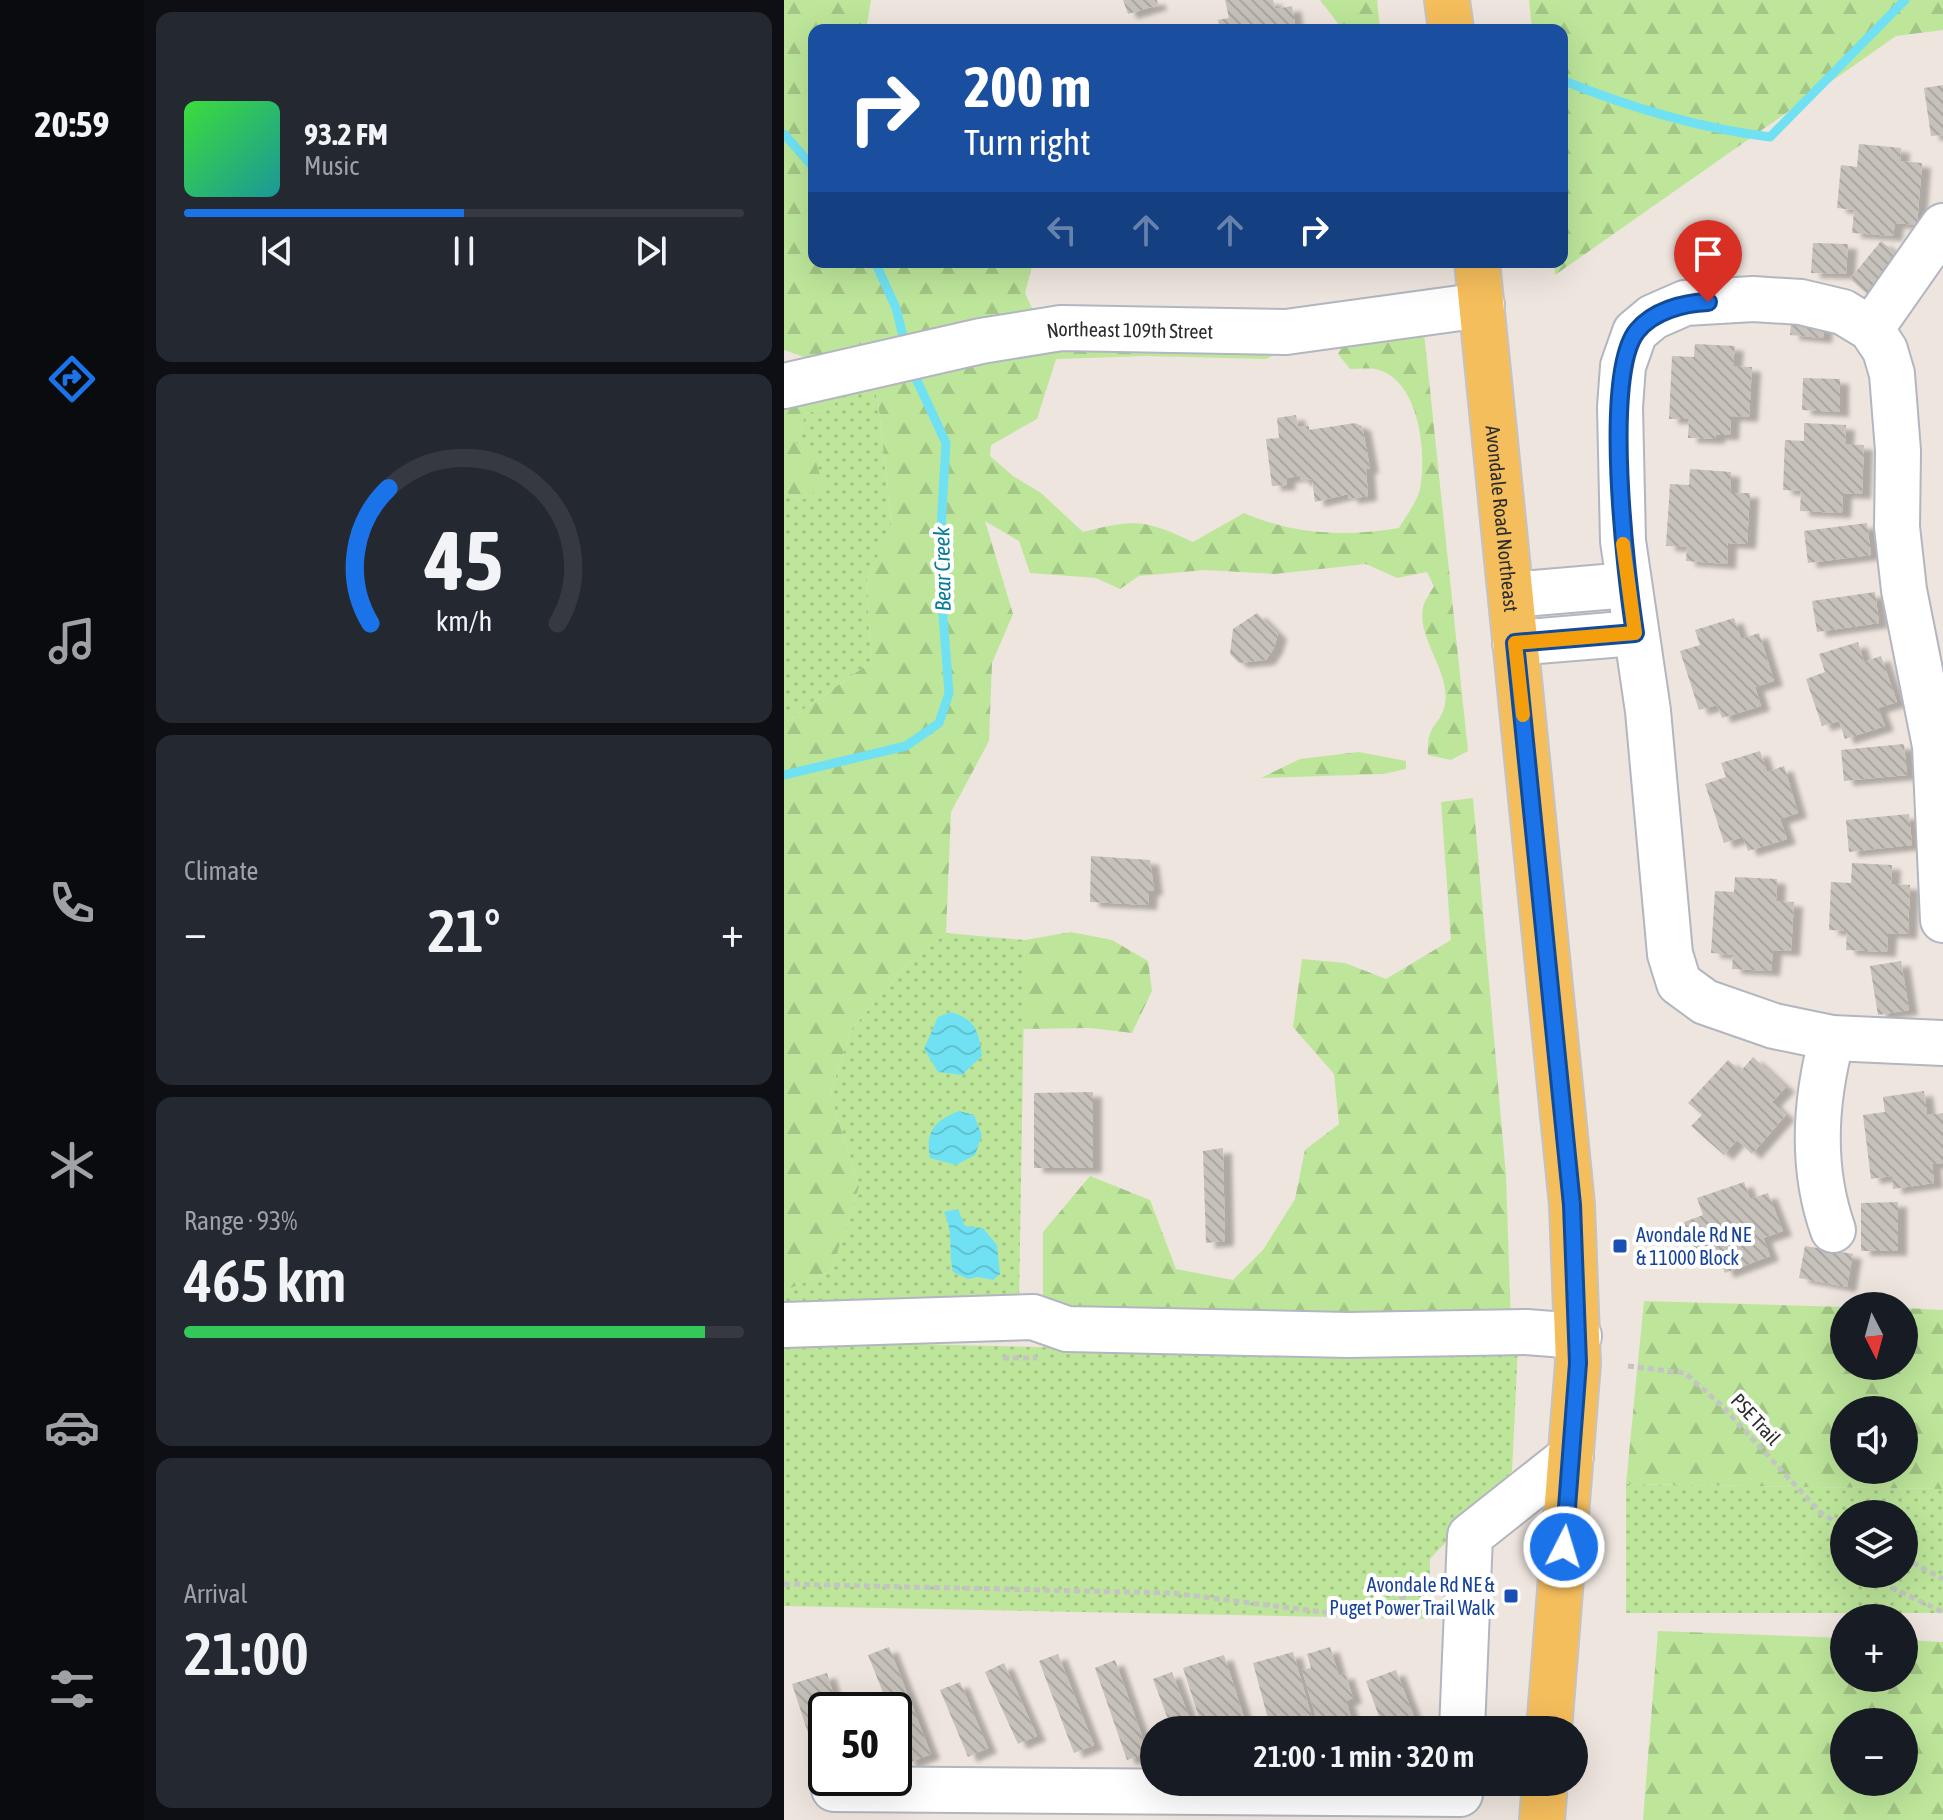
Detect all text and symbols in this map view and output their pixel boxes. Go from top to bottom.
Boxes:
text: 200 m [964,55,1091,119]
icon: right [832,56,936,160]
text: 20:59 [35,103,109,145]
text: 93.2 FM [304,117,388,151]
text: Turn right [964,121,1091,163]
text: Music [304,151,359,181]
icon: left [1040,208,1084,252]
icon: ahead [1124,208,1168,252]
icon: ahead [1208,208,1252,252]
icon: right [1292,208,1336,252]
pin [1674,220,1742,302]
icon: previous [255,229,299,273]
icon: pause [442,229,486,273]
icon: next [629,229,673,273]
icon: arrive [1686,232,1730,276]
street label: Northeast 109th Street [1045,316,1214,342]
icon: directions [44,351,100,407]
street label: Avondale Road Northeast [1482,424,1524,613]
text: 45 [424,512,503,608]
water label: Bear Creek [928,526,956,612]
text: km/h [436,605,492,638]
icon: music [44,613,100,669]
text: Climate [184,856,258,886]
icon: phone [44,875,100,931]
text: 21° [428,896,500,965]
text: − [184,906,207,956]
text: + [721,906,744,956]
icon: climate [44,1137,100,1193]
text: Range · 93% [184,1206,297,1236]
place label: Avondale Rd NE & 11000 Block [1636,1223,1752,1269]
marker: Avondale Rd NE & 11000 Block [1611,1237,1629,1255]
text: 465 km [184,1246,346,1315]
north arrow [1830,1292,1918,1380]
map controls [1830,1292,1918,1796]
street label: PSE Trail [1727,1389,1786,1450]
button: sound [1830,1396,1918,1484]
icon: car [44,1399,100,1455]
button: layers [1830,1500,1918,1588]
position arrow [1522,1505,1606,1589]
place label: Avondale Rd NE & Puget Power Trail Walk [1329,1573,1496,1619]
text: Arrival [184,1579,248,1609]
marker: Avondale Rd NE & Puget Power Trail Walk [1502,1587,1520,1605]
button: + [1830,1604,1918,1692]
text: 21:00 [184,1619,309,1688]
icon: filters [44,1661,100,1717]
speed limit sign: 50 [808,1692,912,1796]
button: − [1830,1708,1918,1796]
text: 21:00 · 1 min · 320 m [1254,1739,1474,1773]

